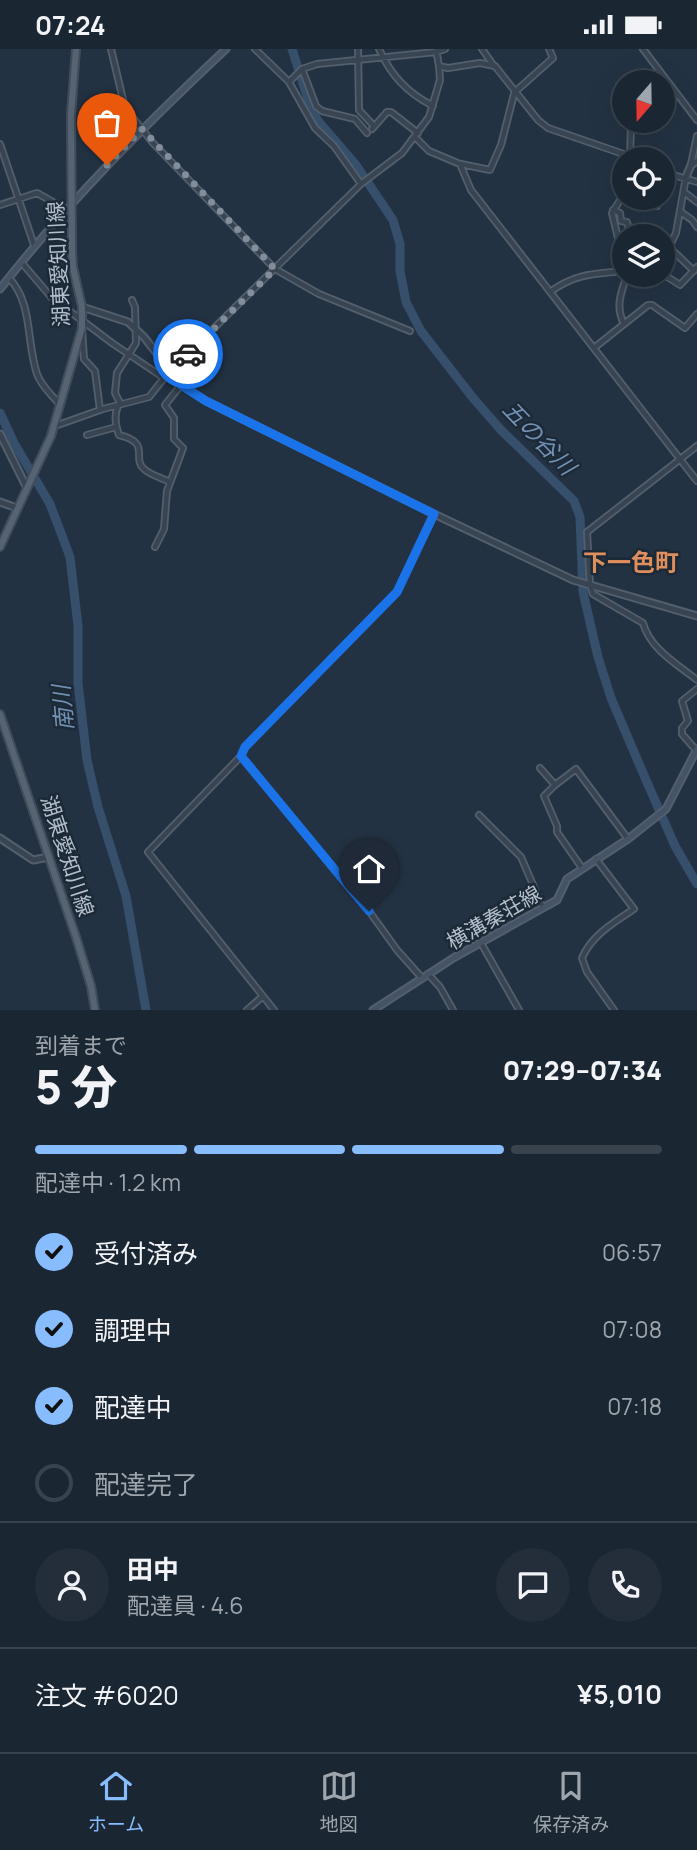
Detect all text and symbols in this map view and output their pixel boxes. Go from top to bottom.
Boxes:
text: 07:24 [35,7,106,43]
north arrow [612,70,676,133]
map controls [612,70,675,287]
pin [77,93,137,165]
icon: bag [88,104,126,142]
button: locate [612,147,675,210]
street label: 湖東愛知川線 [41,200,75,328]
button: layers [612,224,675,287]
courier [153,319,223,389]
icon: car [169,335,207,373]
water label: 五の谷川 [496,393,585,484]
district label: 下一色町 [583,545,679,578]
water label: 南川 [44,681,80,732]
street label: 湖東愛知川線 [35,791,101,920]
pin [339,839,399,911]
icon: home [350,850,388,888]
street label: 横溝秦荘線 [441,879,546,956]
text: 到着まで [35,1029,127,1061]
text: 07:29–07:34 [503,1052,662,1088]
text: 5 分 [35,1055,117,1118]
text: 配達中 · 1.2 km [35,1166,181,1198]
icon: check [35,1233,73,1271]
text: 受付済み [94,1235,198,1271]
text: 06:57 [602,1236,662,1268]
icon: check [35,1310,73,1348]
text: 調理中 [94,1312,172,1348]
text: 07:08 [602,1313,662,1345]
icon: check [35,1387,73,1425]
text: 配達中 [94,1389,172,1425]
text: 07:18 [607,1390,662,1422]
text: 配達完了 [94,1466,198,1502]
button: person [35,1548,109,1622]
button: chat [496,1548,570,1622]
button: phone [588,1548,662,1622]
text: 田中 [127,1551,179,1587]
text: 配達員 · 4.6 [127,1589,244,1621]
text: ¥5,010 [577,1676,662,1712]
text: 注文 #6020 [35,1677,179,1713]
tab: ホーム [88,1767,144,1837]
tab: 地図 [320,1767,358,1837]
tab: 保存済み [533,1767,609,1837]

